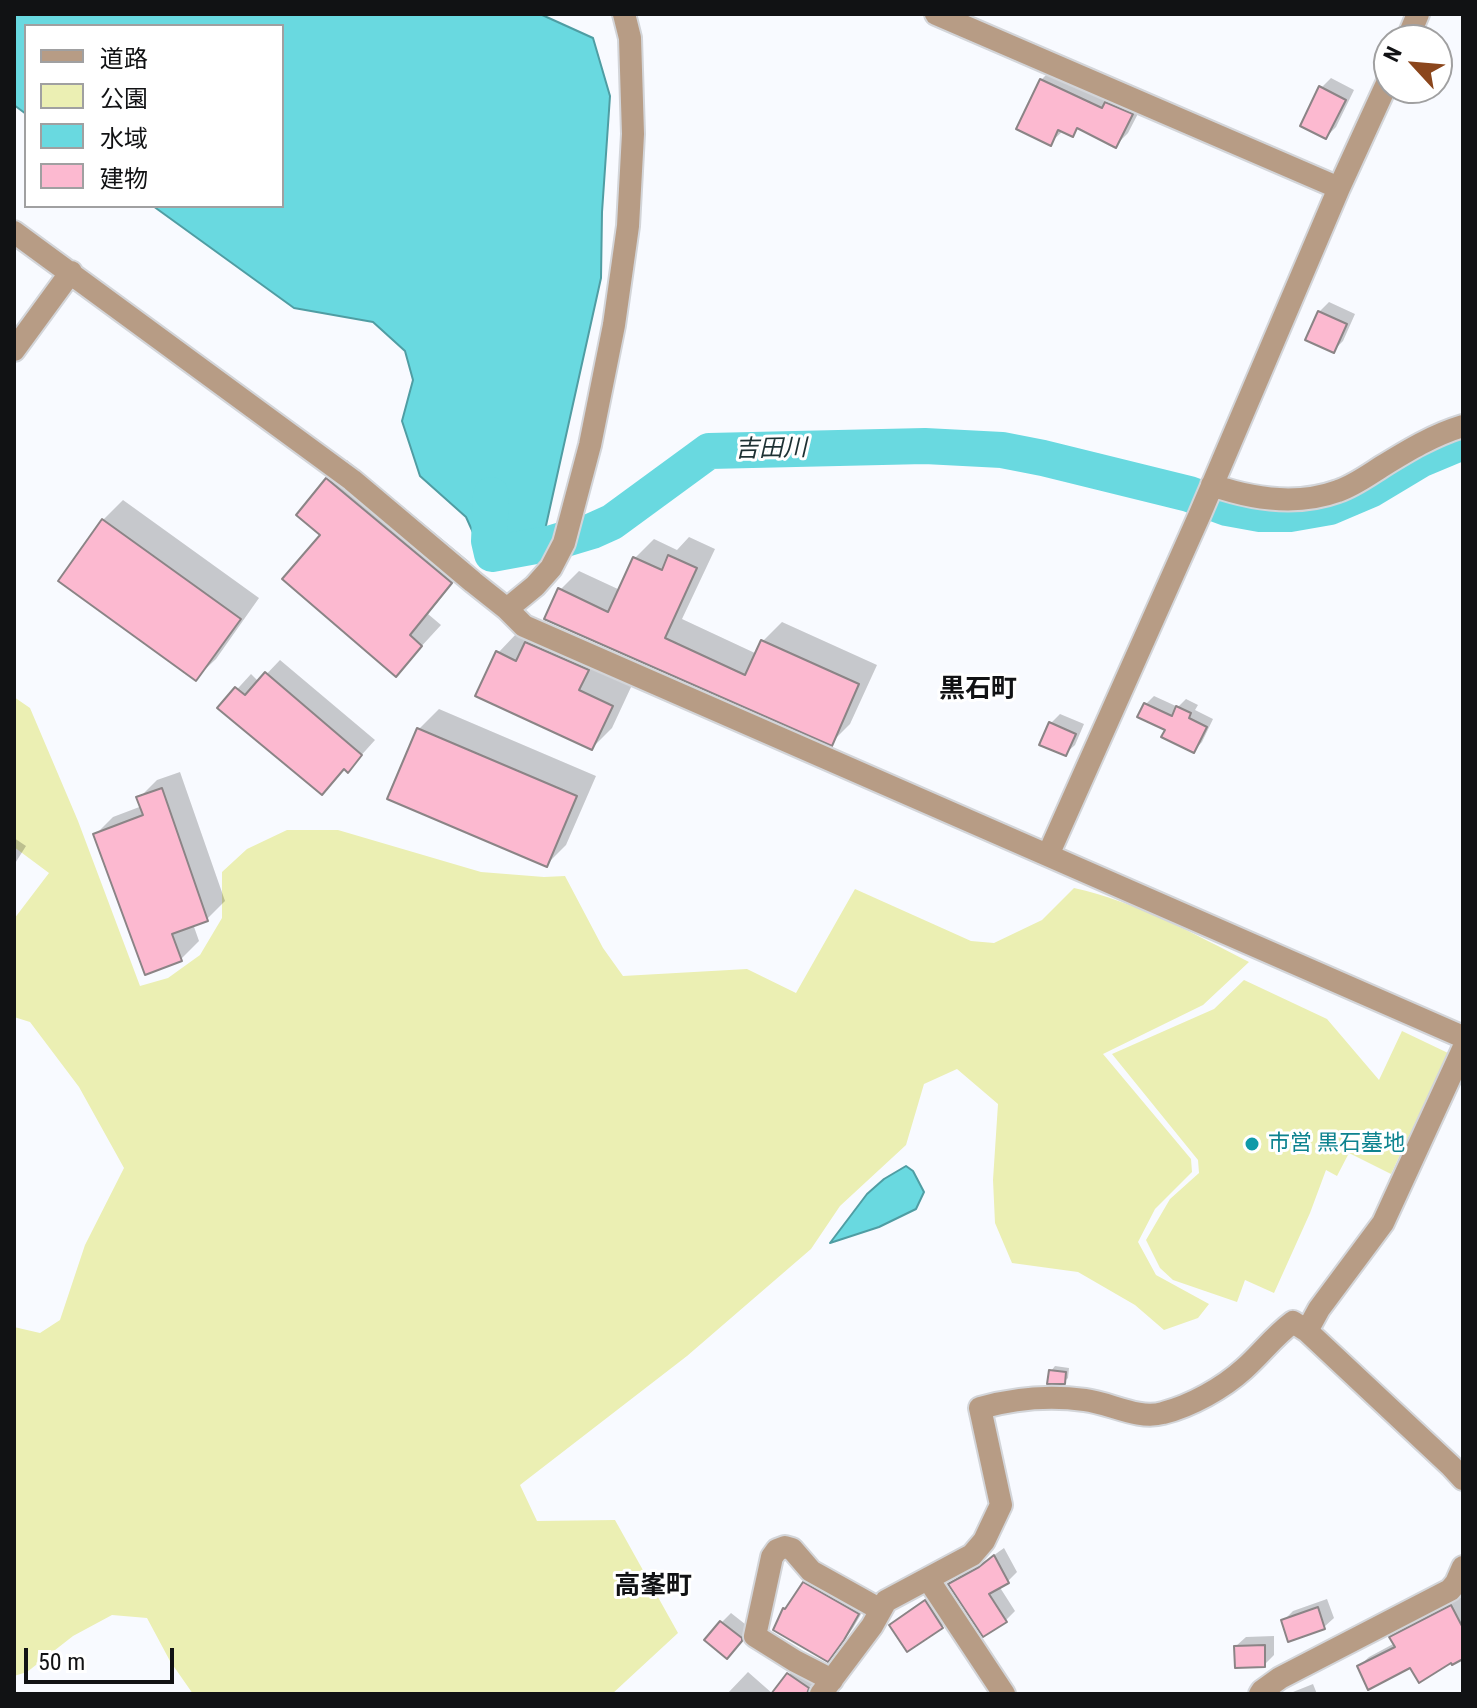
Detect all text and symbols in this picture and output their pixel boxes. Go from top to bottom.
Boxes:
legend [24,24,284,208]
north arrow [1373,24,1453,104]
text: N [1379,43,1407,66]
text: 道路 [100,45,148,73]
text: 公園 [100,85,148,113]
text: 水域 [100,125,148,153]
text: 建物 [100,165,148,193]
water label: 吉田川 [735,435,807,465]
district label: 黒石町 [939,674,1017,706]
place label: 市営 黒石墓地 [1268,1131,1405,1157]
marker: 市営 黒石墓地 [1243,1135,1261,1153]
district label: 高峯町 [614,1571,692,1603]
scale bar [28,1632,178,1682]
text: 50 m [38,1648,85,1676]

